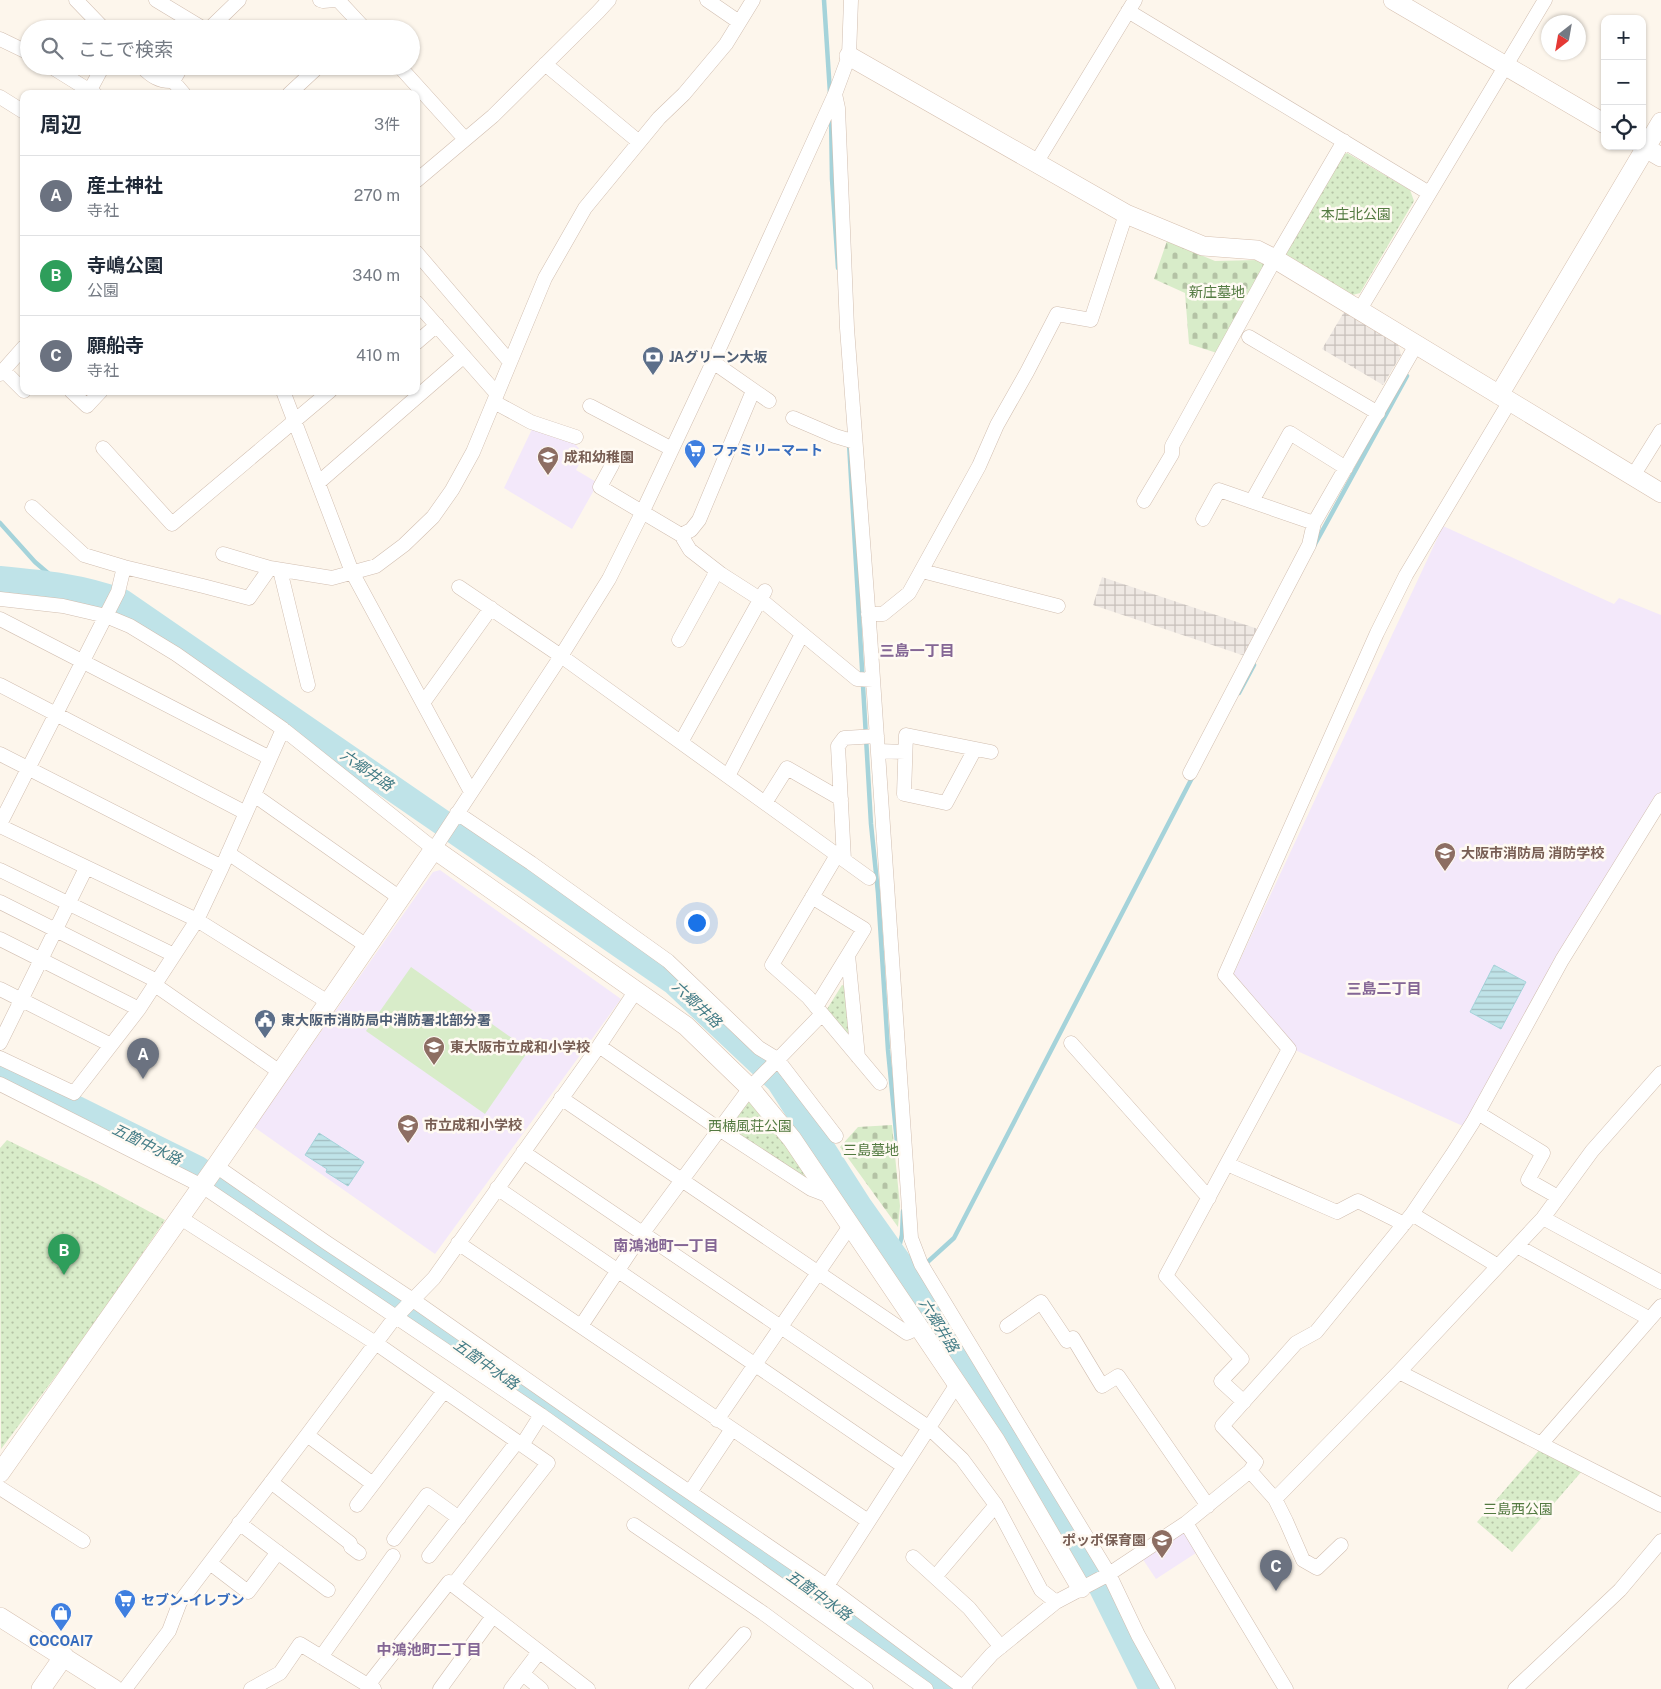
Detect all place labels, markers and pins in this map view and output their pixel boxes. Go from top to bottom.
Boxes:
bank icon: JAグリーン大坂 [641,345,665,376]
place label: JAグリーン大坂 [669,349,768,365]
supermarket icon: ファミリーマート [683,438,707,469]
place label: ファミリーマート [711,442,823,458]
school or university icon: 成和幼稚園 [536,445,560,476]
place label: 成和幼稚園 [564,449,634,465]
school or university icon: 大阪市消防局 消防学校 [1433,841,1457,872]
place label: 大阪市消防局 消防学校 [1461,845,1604,861]
public building icon: 東大阪市消防局中消防署北部分署 [253,1008,277,1039]
place label: 東大阪市消防局中消防署北部分署 [281,1012,491,1028]
school or university icon: 東大阪市立成和小学校 [422,1035,446,1066]
pin: A [127,1038,159,1079]
place label: 東大阪市立成和小学校 [450,1039,590,1055]
school or university icon: 市立成和小学校 [396,1113,420,1144]
place label: 市立成和小学校 [424,1117,522,1133]
pin: B [48,1234,80,1275]
school or university icon: ポッポ保育園 [1150,1528,1174,1559]
place label: ポッポ保育園 [1062,1532,1146,1548]
pin: C [1260,1550,1292,1591]
supermarket icon: セブン-イレブン [113,1588,137,1619]
place label: セブン-イレブン [141,1592,245,1608]
shop icon: COCOAI7 [49,1601,73,1632]
place label: COCOAI7 [29,1633,93,1649]

